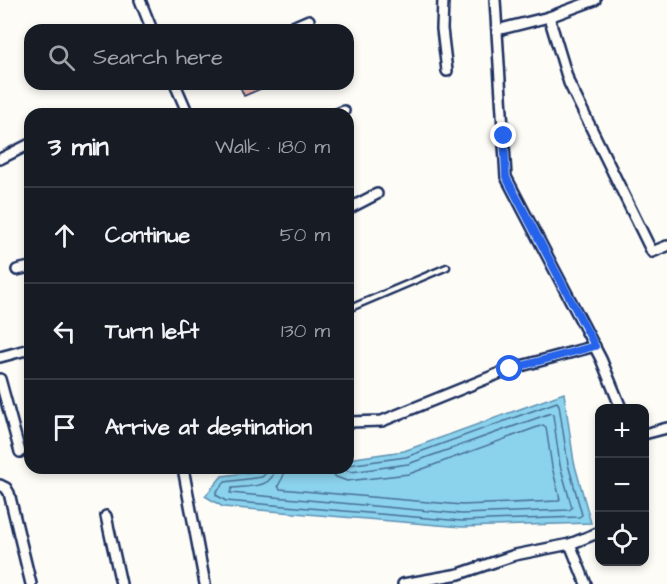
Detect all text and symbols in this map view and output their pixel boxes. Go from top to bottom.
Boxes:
search box [24,24,354,90]
icon: search [45,41,78,74]
text: Search here [93,42,223,73]
route end [490,122,516,148]
text: 3 min [48,129,109,165]
text: Walk · 180 m [215,133,330,161]
icon: ahead [48,219,81,252]
text: Continue [105,220,190,251]
text: 50 m [280,221,330,249]
icon: left [48,315,81,348]
text: Turn left [105,316,199,347]
text: 130 m [281,317,330,345]
route start [496,355,522,381]
map controls [595,404,649,566]
button: + [595,404,649,458]
icon: arrive [48,411,81,444]
text: Arrive at destination [105,412,312,443]
button: − [595,458,649,512]
button: locate [595,512,649,566]

